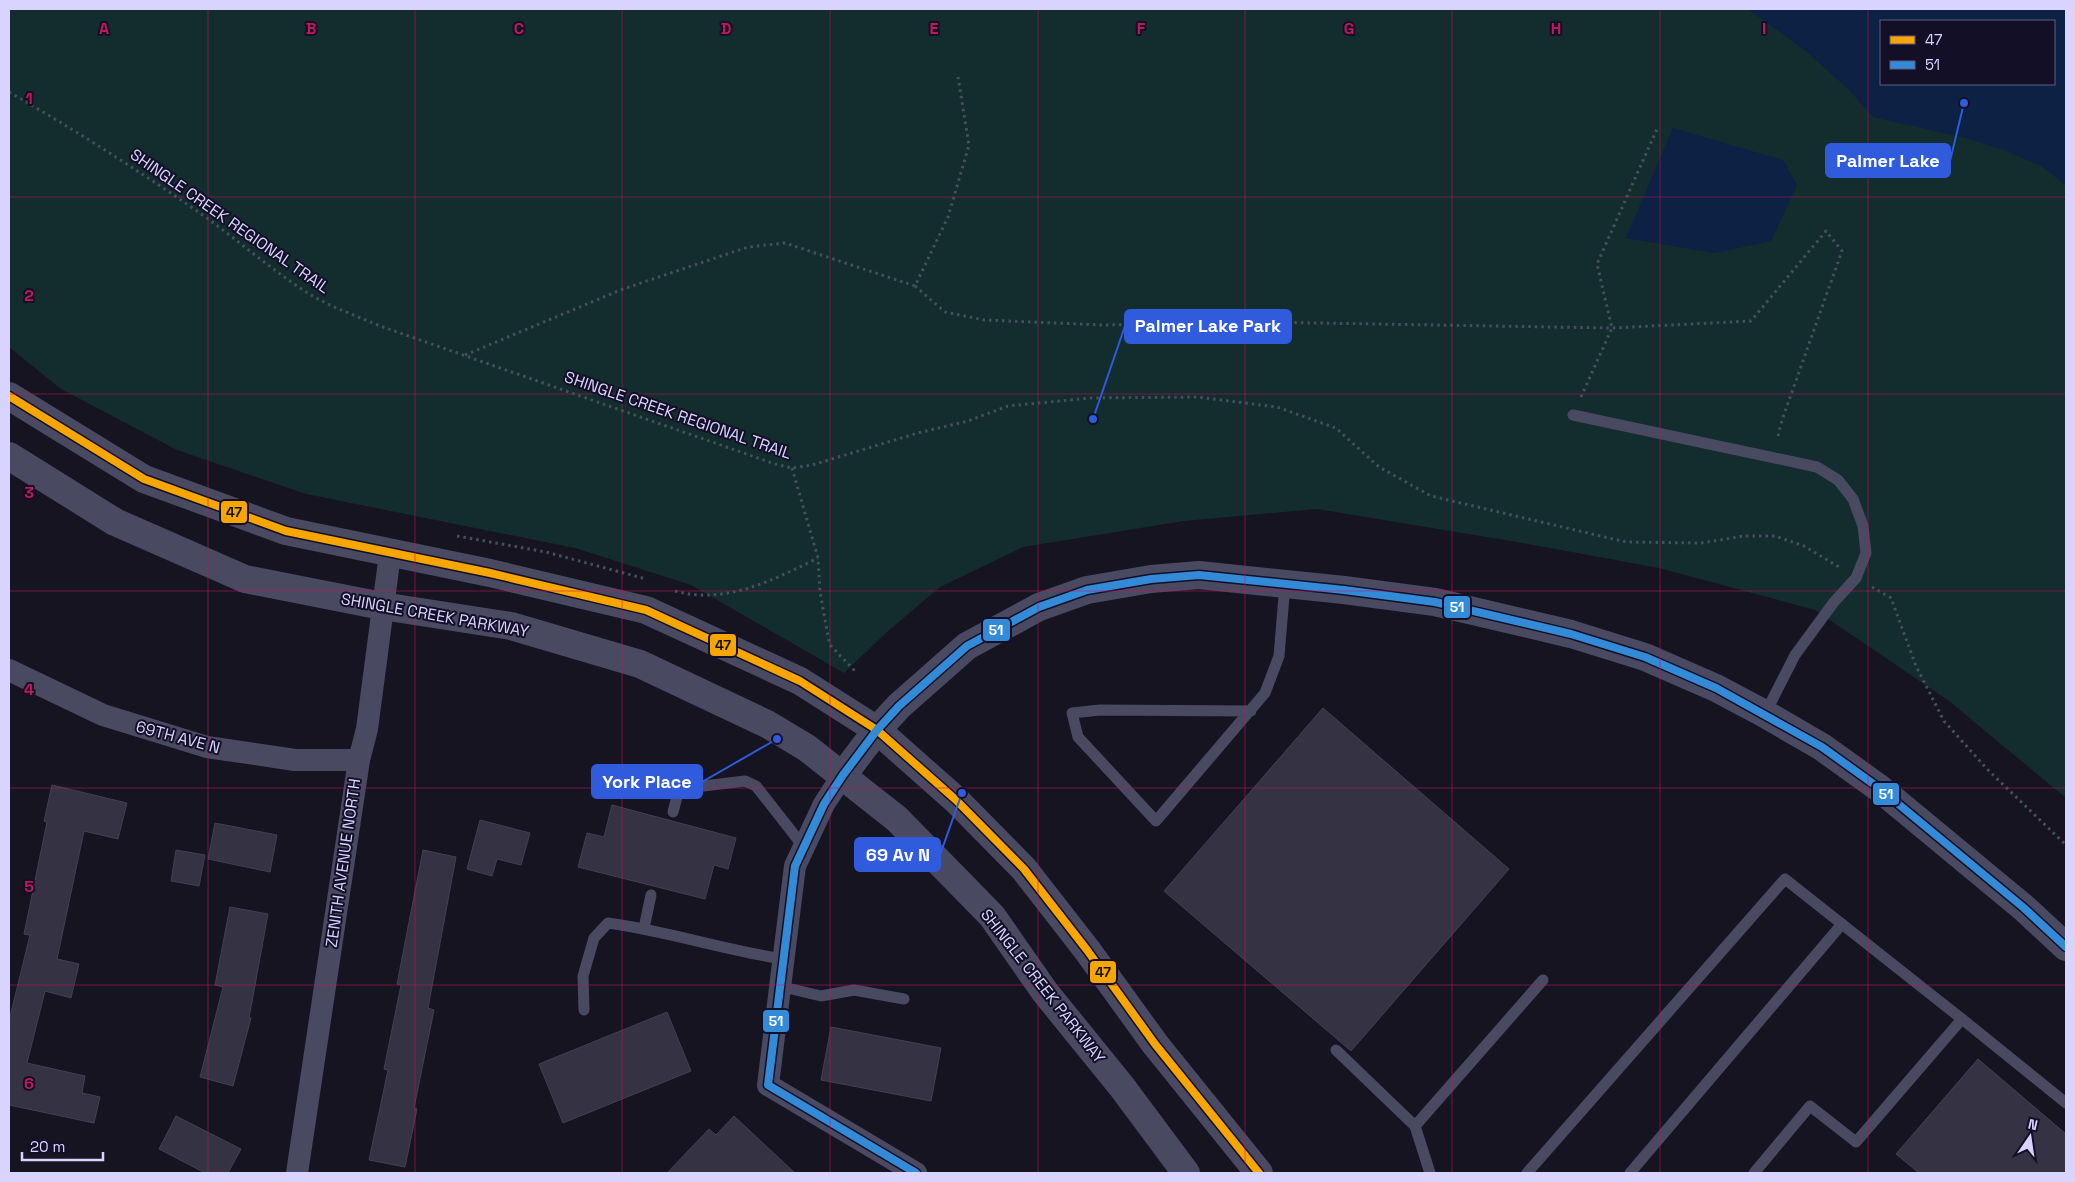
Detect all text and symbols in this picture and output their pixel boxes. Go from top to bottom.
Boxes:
text: A [99,18,109,39]
text: B [306,18,316,39]
text: C [514,18,524,39]
text: D [721,18,731,39]
text: E [930,18,939,39]
text: F [1137,18,1146,39]
text: G [1344,18,1354,39]
text: H [1551,18,1561,39]
text: I [1762,18,1766,39]
legend [1880,20,2055,85]
text: 47 [1925,30,1942,49]
text: 51 [1925,55,1940,74]
text: 1 [25,88,33,109]
street label: SHINGLE CREEK REGIONAL TRAIL [126,144,334,298]
callout: Palmer Lake [1826,144,1950,177]
text: Palmer Lake [1836,149,1940,172]
text: 2 [24,285,34,306]
callout: Palmer Lake Park [1125,310,1291,343]
text: Palmer Lake Park [1135,314,1281,337]
street label: SHINGLE CREEK REGIONAL TRAIL [562,366,795,464]
text: 3 [24,482,34,503]
line badge: 47 [220,500,248,524]
text: 47 [226,503,242,521]
street label: SHINGLE CREEK PARKWAY [339,588,531,642]
line badge: 51 [1443,595,1471,619]
text: 51 [1450,598,1464,616]
line badge: 51 [982,618,1011,642]
text: 51 [989,621,1003,639]
line badge: 47 [709,633,737,657]
text: 47 [715,636,731,654]
text: 4 [24,679,34,700]
street label: 69TH AVE N [134,716,222,758]
callout: York Place [592,765,702,798]
text: York Place [602,770,692,793]
street label: ZENITH AVENUE NORTH [321,777,365,949]
line badge: 51 [1872,782,1900,806]
text: 51 [1879,785,1893,803]
callout: 69 Av N [855,838,940,871]
text: 69 Av N [866,843,930,866]
text: 5 [24,876,34,897]
street label: SHINGLE CREEK PARKWAY [976,905,1110,1068]
line badge: 47 [1089,960,1117,984]
text: 47 [1095,963,1111,981]
line badge: 51 [762,1009,790,1033]
text: 51 [769,1012,783,1030]
text: 6 [24,1073,34,1094]
north arrow [2005,1112,2055,1162]
text: N [2026,1115,2040,1134]
scale bar [22,1130,104,1162]
text: 20 m [30,1137,65,1156]

